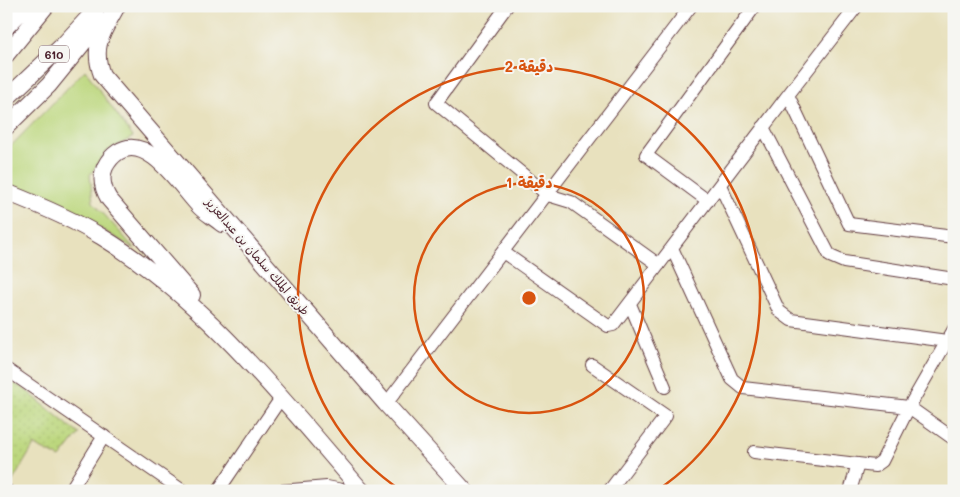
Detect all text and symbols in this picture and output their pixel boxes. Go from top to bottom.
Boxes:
road number: 610 [39,46,69,62]
text: 2 دقيقة [505,56,553,76]
text: 1 دقيقة [506,172,552,192]
street label: طريق الملك سلمان بن عبدالعزيز [201,193,314,319]
centre of rings [520,289,538,307]

